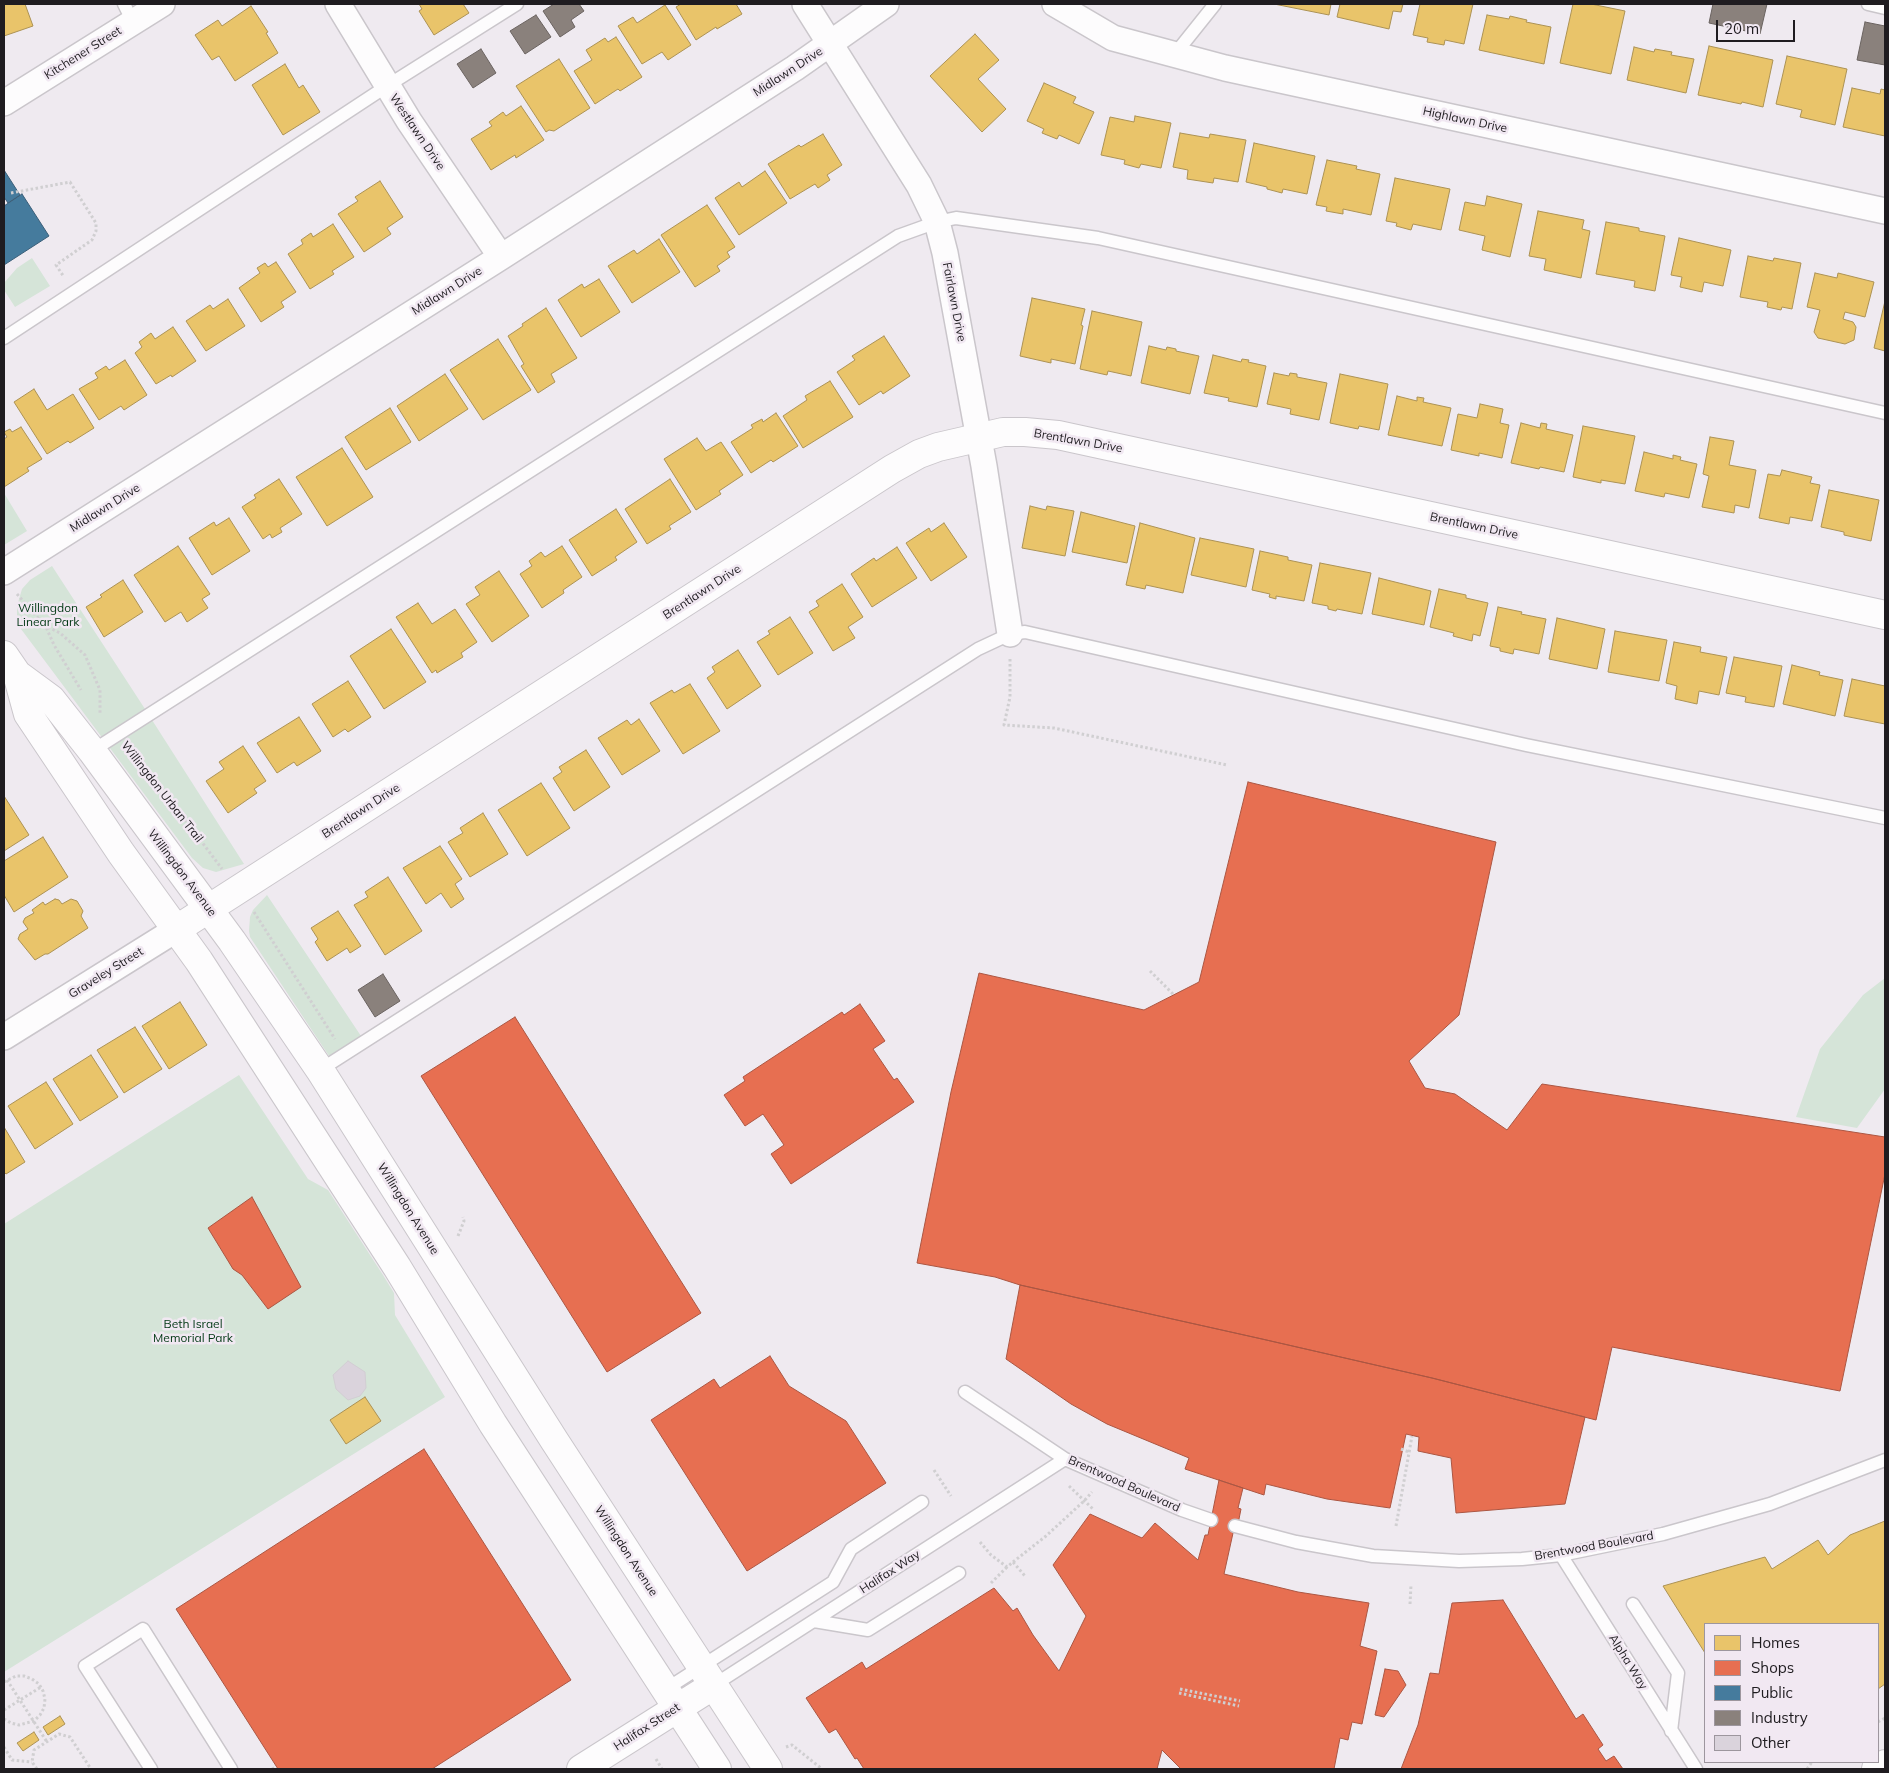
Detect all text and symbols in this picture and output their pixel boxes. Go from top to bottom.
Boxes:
scale bar [1719,10,1798,42]
text: 20 m [1724,19,1759,38]
street label: Kitchener Street [42,23,124,83]
street label: Midlawn Drive [751,44,825,100]
street label: Westlawn Drive [386,91,448,173]
street label: Highlawn Drive [1421,104,1509,136]
street label: Fairlawn Drive [939,261,969,343]
street label: Midlawn Drive [409,264,485,318]
street label: Brentlawn Drive [1033,426,1123,456]
street label: Midlawn Drive [67,481,143,535]
street label: Brentlawn Drive [1429,510,1519,542]
street label: Brentlawn Drive [660,562,744,622]
park label: Willingdon Linear Park [17,601,79,629]
street label: Willingdon Urban Trail [118,739,206,845]
street label: Brentlawn Drive [319,781,403,841]
street label: Willingdon Avenue [145,827,219,919]
street label: Graveley Street [66,944,146,1002]
street label: Willingdon Avenue [374,1161,442,1257]
park label: Beth Israel Memorial Park [153,1317,233,1345]
street label: Brentwood Boulevard [1066,1453,1182,1515]
street label: Willingdon Avenue [591,1503,661,1599]
street label: Brentwood Boulevard [1533,1528,1655,1564]
street label: Halifax Way [857,1547,923,1597]
legend [1704,1623,1879,1763]
street label: Alpha Way [1605,1632,1651,1692]
text: Homes [1751,1633,1800,1652]
text: Shops [1751,1658,1794,1677]
text: Public [1751,1683,1793,1702]
street label: Halifax Street [611,1700,683,1754]
text: Industry [1751,1708,1808,1727]
text: Other [1751,1733,1790,1752]

